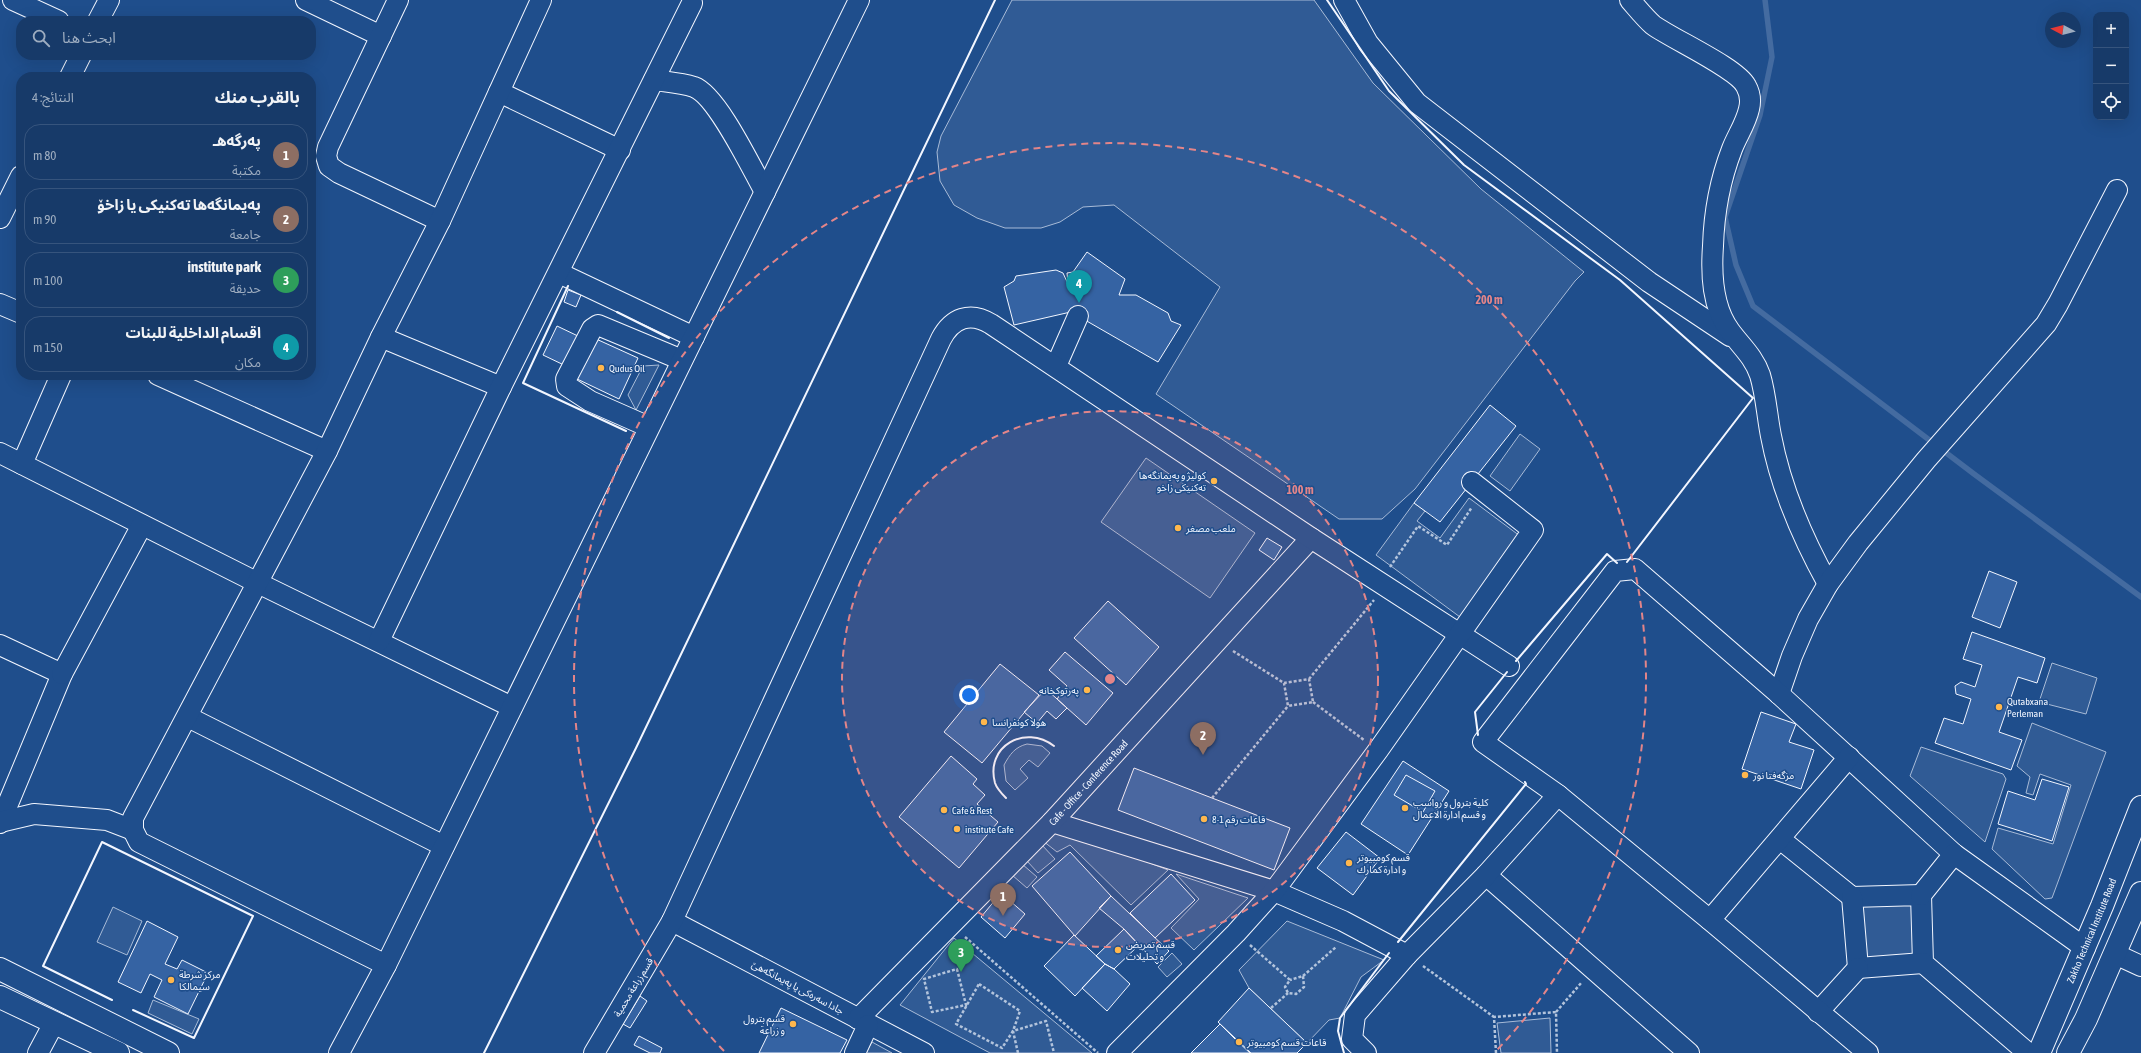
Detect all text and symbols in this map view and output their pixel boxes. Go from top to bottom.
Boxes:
north arrow [2045,12,2081,48]
map controls [2093,12,2129,120]
button: + [2093,12,2129,48]
search box [16,16,316,60]
icon: search [30,27,52,49]
text: ابحث هنا [62,29,116,46]
button: − [2093,48,2129,84]
button: locate [2093,84,2129,120]
text: بالقرب منك [215,87,300,107]
text: النتائج: 4 [32,90,74,105]
text: په‌رگه‌هـ [213,132,261,149]
text: 80 m [33,148,56,163]
text: 1 [283,148,289,163]
text: مكتبة [232,163,261,178]
text: پەیمانگەها تەکنیکی یا زاخۆ [97,196,261,213]
text: 90 m [33,212,56,227]
text: 2 [283,212,289,227]
text: جامعة [230,227,261,242]
text: institute park [187,258,261,275]
pin: 4 [1066,270,1092,303]
text: 100 m [33,273,63,288]
text: 3 [283,273,289,288]
text: حديقة [230,281,261,296]
text: 200 m [1475,293,1503,307]
text: اقسام الداخلیة للبنات [125,324,261,341]
text: 150 m [33,340,63,355]
text: 4 [283,340,289,355]
text: مكان [235,355,261,370]
marker: Qudus Oil [596,363,606,373]
place label: Qudus Oil [609,363,645,374]
place label: كوليژ و په‌يمانگه‌ها ته‌كنيكى زاخو [1139,470,1207,494]
marker: كوليژ و په‌يمانگه‌ها ته‌كنيكى زاخو [1209,476,1219,486]
text: 100 m [1286,483,1314,497]
marker: ملعب مصغر [1173,523,1183,533]
place label: ملعب مصغر [1185,523,1236,535]
centre of rings [1103,672,1117,686]
your location [959,685,979,705]
place label: په‌رتوكخانه‌ [1039,685,1079,697]
marker: په‌رتوكخانه‌ [1082,685,1092,695]
place label: Qutabxana Perleman [2007,696,2048,719]
marker: Qutabxana Perleman [1994,702,2004,712]
marker: هولا كونفرانسا [979,717,989,727]
place label: هولا كونفرانسا [992,717,1047,729]
pin: 2 [1190,722,1216,755]
street label: Cafe - Office - Conference Road [1047,738,1130,828]
marker: مزگەفتا نور [1740,770,1750,780]
place label: مزگەفتا نور [1752,770,1794,782]
place label: كلية بترول و رواسب و قسم ادارة الاعمال [1413,797,1489,822]
marker: كلية بترول و رواسب و قسم ادارة الاعمال [1400,803,1410,813]
marker: Cafe & Rest [939,805,949,815]
place label: Cafe & Rest [952,805,992,816]
marker: قاعات رقم 1-8 [1199,814,1209,824]
place label: قاعات رقم 1-8 [1212,814,1266,827]
marker: institute Cafe [952,824,962,834]
place label: institute Cafe [965,824,1014,835]
place label: قسم کومبیوتر و ادارة كمارك [1356,852,1410,876]
marker: قسم کومبیوتر و ادارة كمارك [1344,858,1354,868]
street label: Zakho Technical Institute Road [2065,877,2118,985]
pin: 1 [990,883,1016,916]
pin: 3 [948,939,974,972]
place label: قسم تمریض و تحلیلات [1126,939,1175,963]
marker: قسم تمریض و تحلیلات [1113,945,1123,955]
street label: قسم زراعة محمية [612,955,657,1020]
street label: جادا سه‌ره‌كى يا په‌يمانگه‌هێ [749,958,846,1017]
place label: مركز شرطة سيمالكا [179,969,220,992]
marker: مركز شرطة سيمالكا [166,975,176,985]
place label: قسم بترول و زراعة [743,1013,786,1037]
marker: قسم بترول و زراعة [788,1019,798,1029]
marker: قاعات قسم کومبیوتر [1234,1037,1244,1047]
place label: قاعات قسم کومبیوتر [1246,1037,1327,1050]

